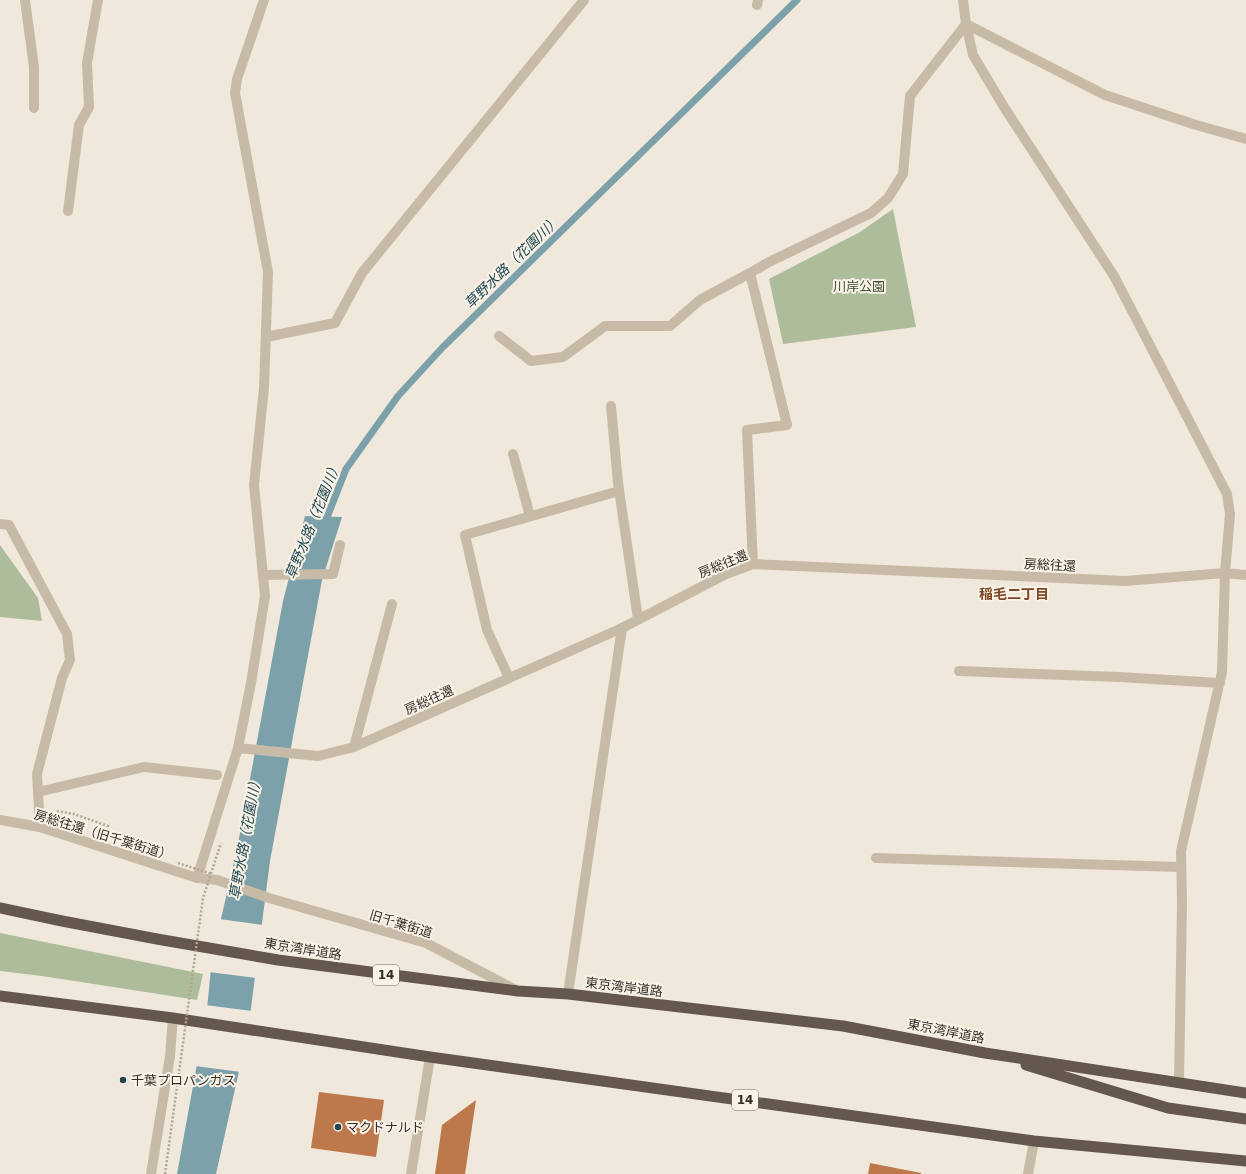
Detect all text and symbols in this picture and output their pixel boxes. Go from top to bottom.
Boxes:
water label: 草野水路（花園川） [461,212,563,312]
park label: 川岸公園 [833,279,885,294]
water label: 草野水路（花園川） [282,459,344,581]
street label: 房総往還 [696,547,750,581]
street label: 房総往還 [1024,556,1076,574]
district label: 稲毛二丁目 [979,586,1049,602]
street label: 房総往還 [402,683,456,717]
water label: 草野水路（花園川） [226,774,264,900]
street label: 房総往還（旧千葉街道） [32,807,174,863]
street label: 旧千葉街道 [368,907,434,941]
street label: 東京湾岸道路 [263,935,343,963]
road number: 14 [373,965,399,985]
street label: 東京湾岸道路 [584,975,664,999]
street label: 東京湾岸道路 [906,1016,986,1046]
place label: 千葉プロパンガス [131,1073,236,1088]
marker: 千葉プロパンガス [118,1075,128,1085]
road number: 14 [732,1090,758,1110]
place label: マクドナルド [346,1120,424,1135]
marker: マクドナルド [333,1122,343,1132]

